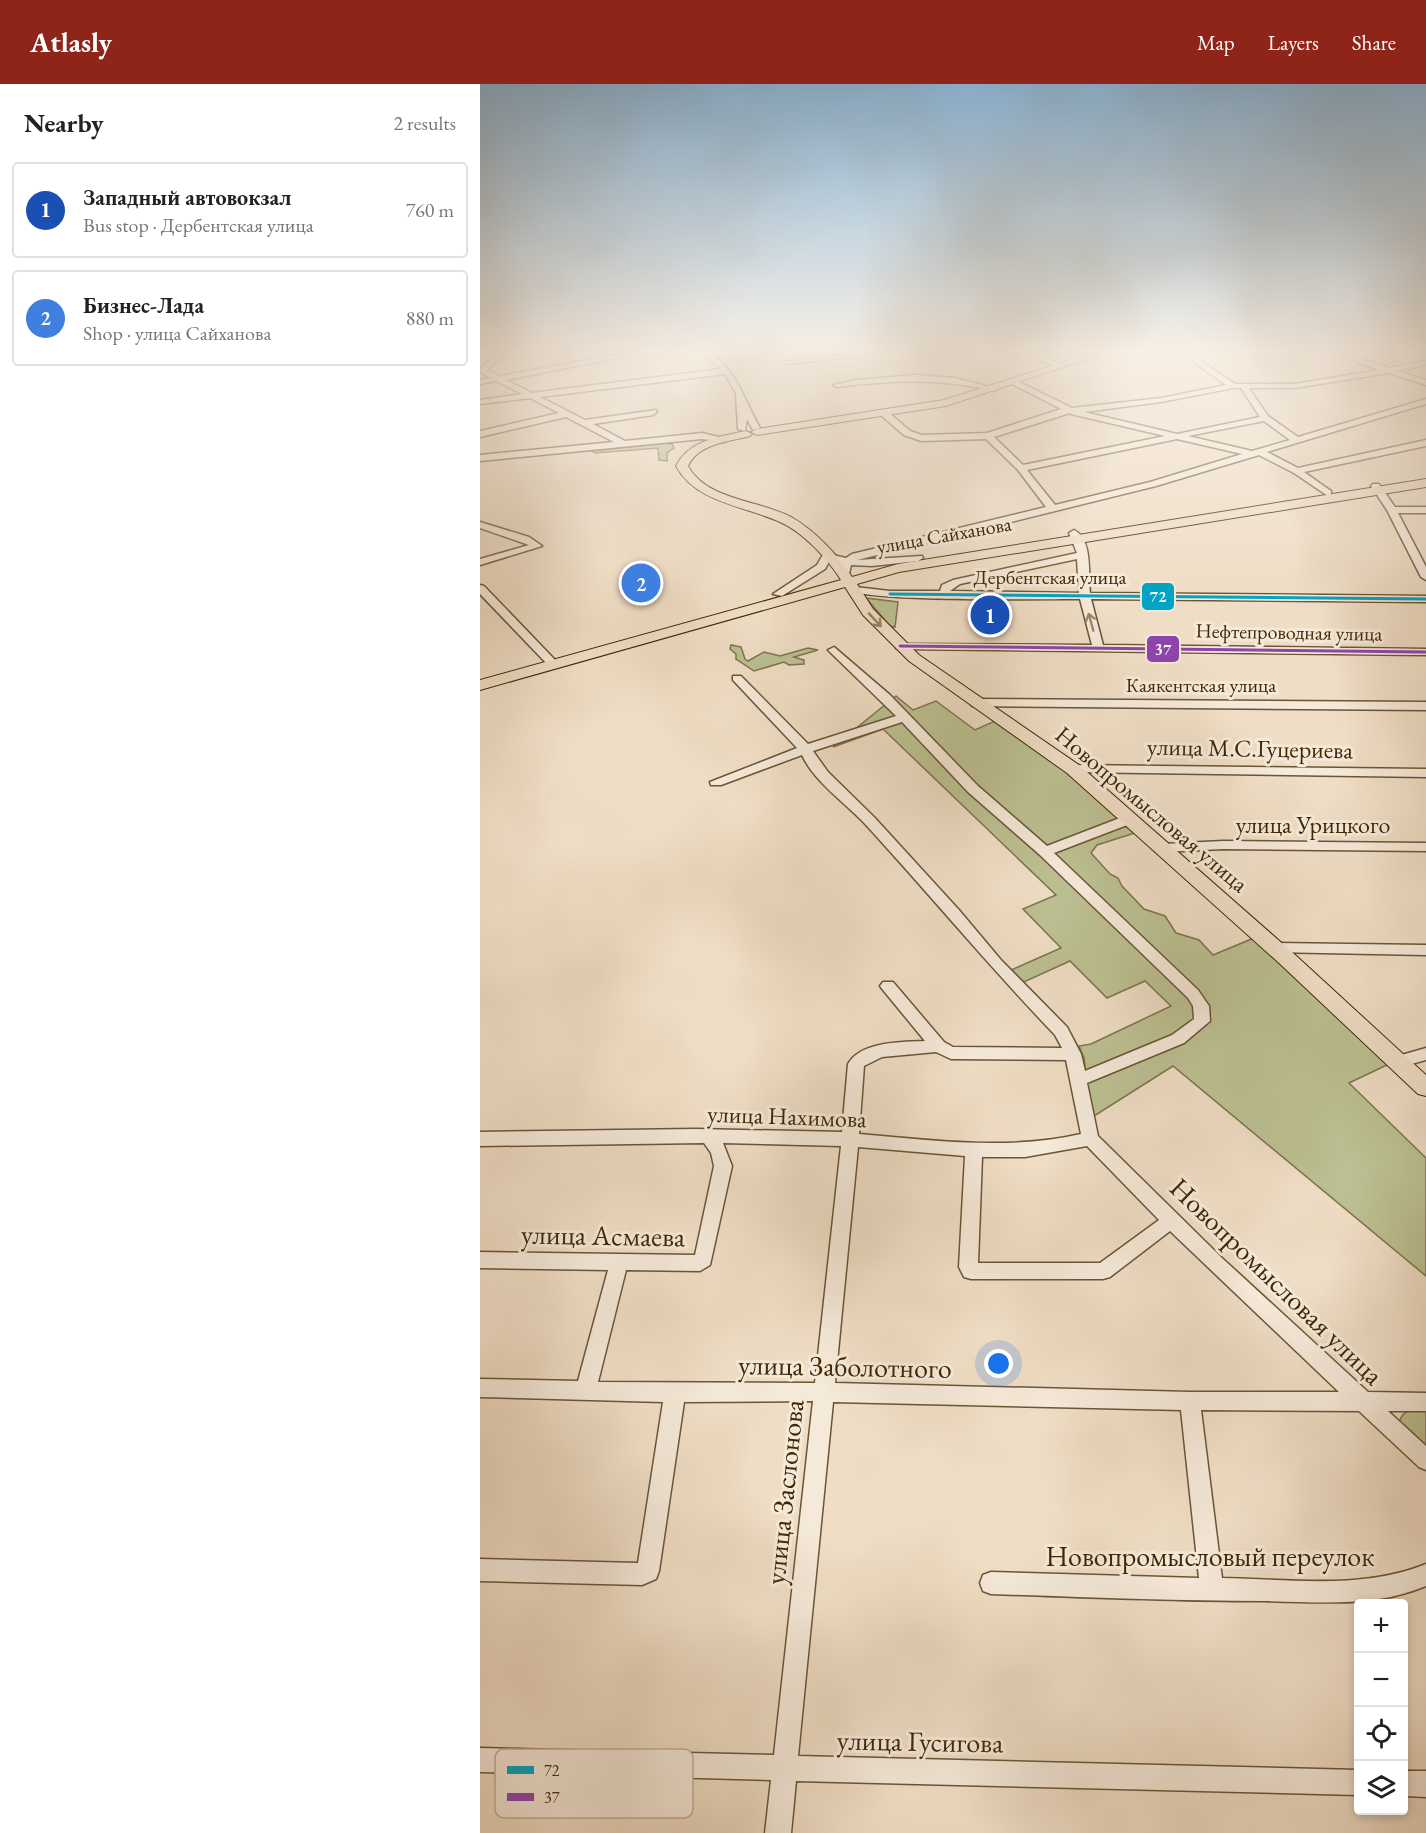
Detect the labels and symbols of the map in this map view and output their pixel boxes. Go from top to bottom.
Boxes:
street label: улица Сайханова [875,510,1013,560]
pin: 2 [622,560,660,606]
street label: Дербентская улица [974,564,1126,590]
line badge: 72 [1141,582,1175,611]
text: 72 [1150,586,1167,607]
pin: 1 [970,592,1010,638]
one-way arrow [868,612,882,627]
one-way arrow [1085,613,1096,632]
street label: Нефтепроводная улица [1195,617,1383,647]
line badge: 37 [1146,635,1180,663]
text: 37 [1155,639,1172,660]
street label: Каякентская улица [1126,672,1276,698]
street label: Новопромысловая улица [1049,719,1255,899]
street label: улица М.С.Гуцериева [1147,731,1354,765]
street label: улица Урицкого [1236,809,1390,840]
street label: улица Нахимова [707,1098,868,1134]
street label: Новопромысловая улица [1162,1170,1392,1393]
street label: улица Асмаева [521,1216,686,1254]
street label: улица Заболотного [738,1346,952,1386]
your location [984,1349,1013,1378]
street label: улица Заслонова [756,1397,812,1586]
street label: Новопромысловый переулок [1045,1538,1375,1574]
street label: улица Гусигова [836,1722,1004,1760]
legend [495,1749,693,1818]
text: 72 [544,1760,560,1781]
text: 37 [544,1787,560,1808]

